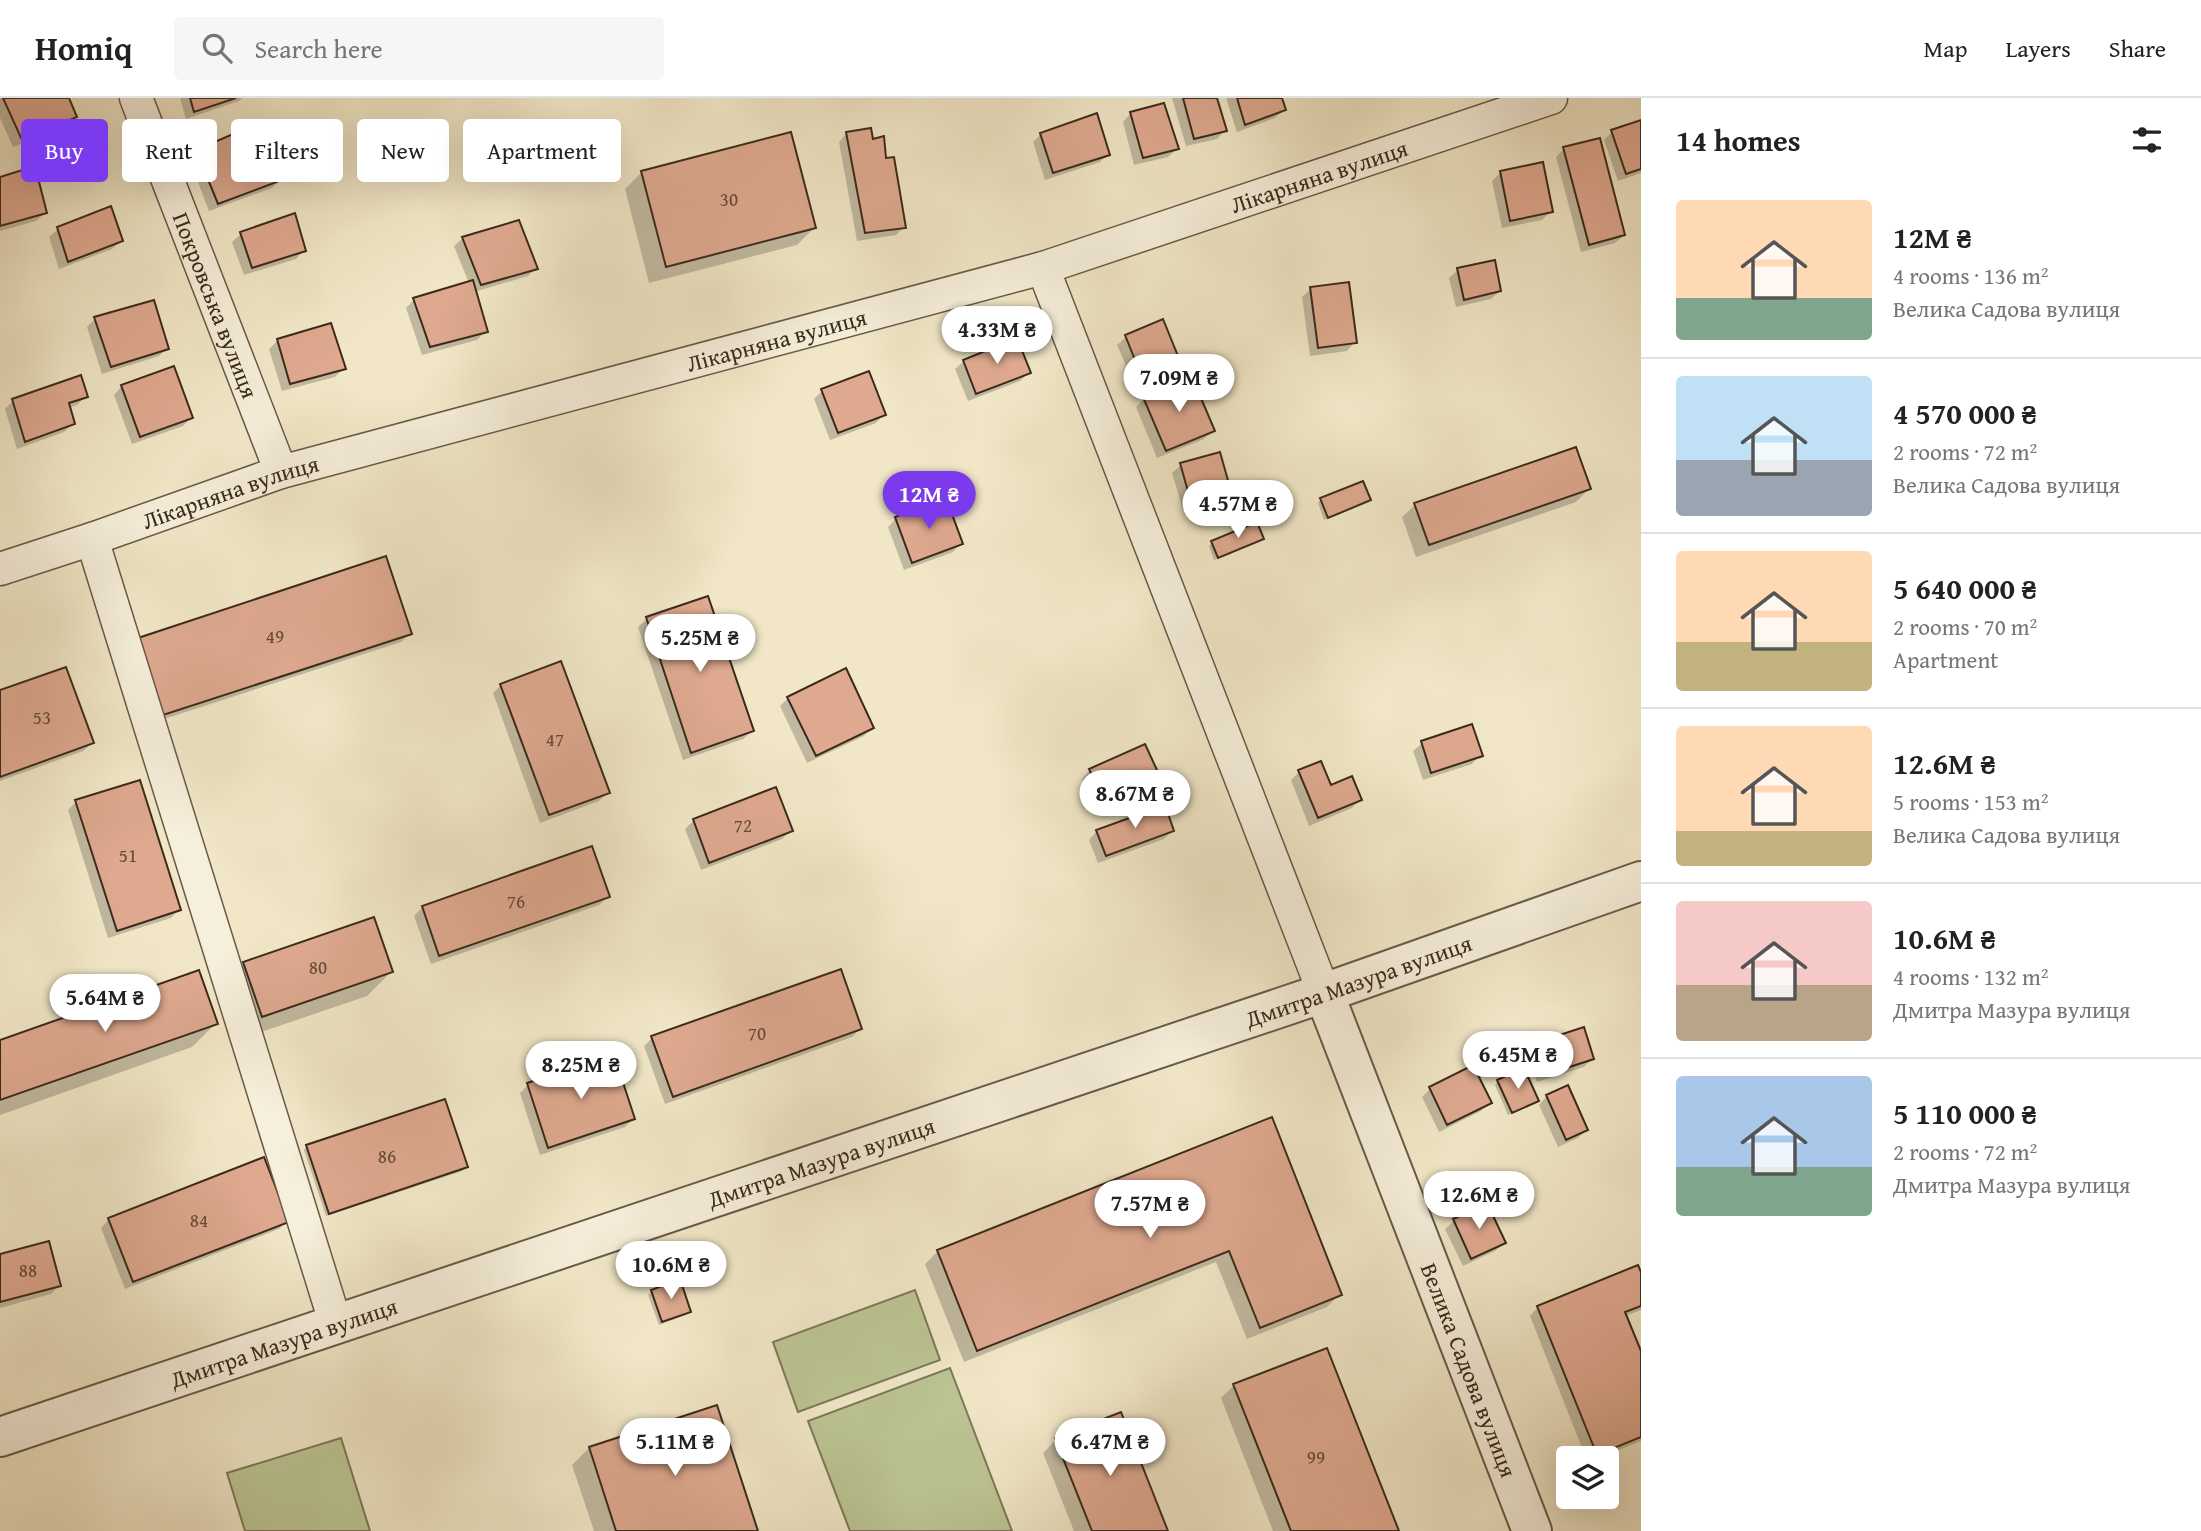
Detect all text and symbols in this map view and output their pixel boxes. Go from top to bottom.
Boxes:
search box [174,17,664,80]
text: Homiq [35,24,132,72]
icon: search [198,29,236,67]
text: Search here [254,29,383,68]
text: Map [1924,31,1967,66]
text: Layers [2005,31,2071,66]
text: Share [2109,31,2166,66]
text: 14 homes [1676,118,1801,162]
chip: Buy [21,119,108,182]
chip: Rent [122,119,217,182]
chip: Filters [231,119,343,182]
chip: New [357,119,449,182]
chip: Apartment [463,119,621,182]
icon: filters [2128,121,2166,159]
street label: Лікарняна вулиця [1226,131,1412,221]
house number: 30 [720,185,738,213]
street label: Покровська вулиця [165,207,267,403]
text: 12M ₴ [1893,215,1972,259]
icon: home [1732,228,1816,312]
text: 4 rooms · 136 m² [1893,259,2048,292]
text: Велика Садова вулиця [1893,292,2120,325]
street label: Лікарняна вулиця [683,299,870,379]
pin: 4.33M ₴ [932,306,1062,366]
text: 4.33M ₴ [957,312,1037,345]
pin: 7.09M ₴ [1114,354,1244,414]
text: 7.09M ₴ [1139,360,1219,393]
text: 4 570 000 ₴ [1893,391,2037,435]
icon: home [1732,404,1816,488]
text: 2 rooms · 72 m² [1893,435,2037,468]
street label: Лікарняна вулиця [137,446,322,537]
text: Велика Садова вулиця [1893,468,2120,501]
pin: 12M ₴ [880,472,978,531]
text: 12M ₴ [899,477,959,510]
pin: 4.57M ₴ [1173,480,1303,540]
text: 4.57M ₴ [1198,486,1278,519]
text: 5 640 000 ₴ [1893,566,2037,610]
icon: home [1732,579,1816,663]
text: 2 rooms · 70 m² [1893,610,2037,643]
pin: 5.25M ₴ [635,614,765,674]
text: 5.25M ₴ [660,620,740,653]
house number: 49 [266,622,284,650]
text: Apartment [1893,643,1998,676]
house number: 53 [33,703,51,731]
house number: 47 [546,725,564,753]
text: 12.6M ₴ [1893,741,1996,785]
icon: home [1732,754,1816,838]
pin: 8.67M ₴ [1070,770,1200,830]
text: 8.67M ₴ [1095,776,1175,809]
text: 5 rooms · 153 m² [1893,785,2048,818]
house number: 72 [734,811,752,839]
text: Велика Садова вулиця [1893,818,2120,851]
house number: 51 [119,841,137,869]
house number: 76 [507,887,525,915]
text: 10.6M ₴ [1893,916,1996,960]
street label: Дмитра Мазура вулиця [1240,926,1476,1035]
icon: home [1732,929,1816,1013]
house number: 80 [309,953,327,981]
text: 4 rooms · 132 m² [1893,960,2048,993]
pin: 5.64M ₴ [40,974,170,1034]
text: 5.64M ₴ [65,980,145,1013]
text: Дмитра Мазура вулиця [1893,993,2130,1026]
house number: 70 [748,1019,766,1047]
pin: 6.45M ₴ [1453,1032,1583,1091]
text: 6.45M ₴ [1478,1037,1558,1070]
pin: 8.25M ₴ [516,1042,646,1101]
text: 8.25M ₴ [541,1047,621,1080]
text: 5 110 000 ₴ [1893,1091,2037,1135]
icon: home [1732,1104,1816,1188]
street label: Дмитра Мазура вулиця [702,1108,939,1215]
text: 2 rooms · 72 m² [1893,1135,2037,1168]
house number: 86 [378,1142,396,1170]
text: Дмитра Мазура вулиця [1893,1168,2130,1201]
pin: 12.6M ₴ [1414,1172,1544,1231]
text: 12.6M ₴ [1439,1177,1519,1210]
pin: 7.57M ₴ [1085,1180,1215,1240]
text: 7.57M ₴ [1110,1186,1190,1219]
house number: 84 [190,1206,208,1234]
pin: 10.6M ₴ [606,1242,736,1301]
text: 10.6M ₴ [631,1247,711,1280]
house number: 88 [19,1256,37,1284]
street label: Велика Садова вулиця [1413,1258,1526,1482]
street label: Дмитра Мазура вулиця [165,1288,402,1396]
pin: 5.11M ₴ [610,1418,740,1478]
pin: 6.47M ₴ [1045,1418,1175,1478]
text: 5.11M ₴ [635,1424,715,1457]
text: 6.47M ₴ [1070,1424,1150,1457]
house number: 99 [1307,1443,1325,1471]
map controls [1556,1446,1619,1509]
button: layers [1556,1446,1619,1509]

